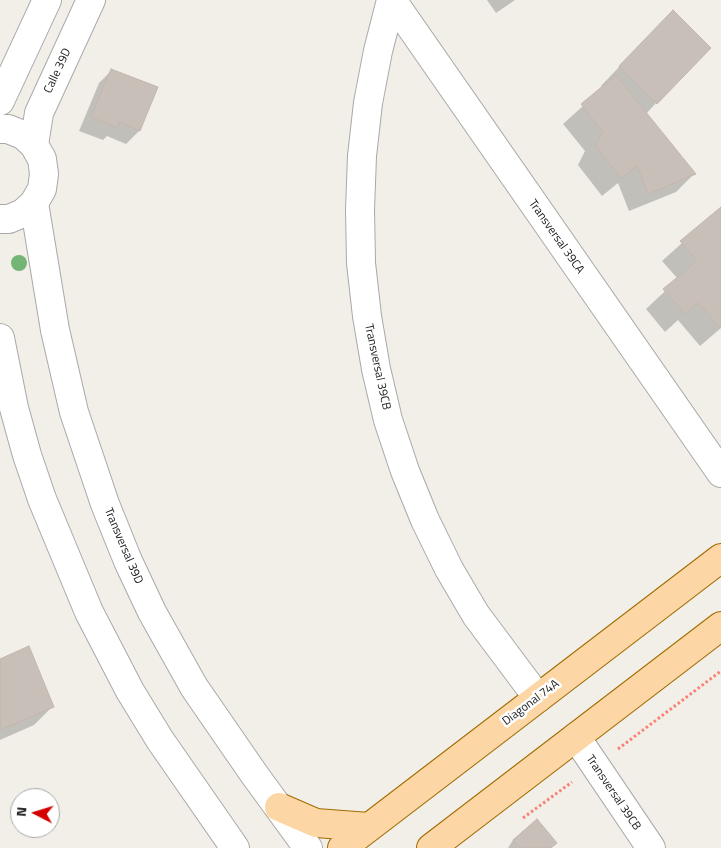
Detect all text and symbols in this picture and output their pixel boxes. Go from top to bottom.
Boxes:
street label: Calle 39D [41,46,75,96]
street label: Transversal 39CA [525,197,587,277]
street label: Transversal 39CB [361,323,393,411]
street label: Transversal 39D [100,506,146,586]
street label: Diagonal 74A [500,677,562,729]
street label: Transversal 39CB [583,753,643,833]
north arrow [10,788,60,838]
text: N [10,806,31,817]

